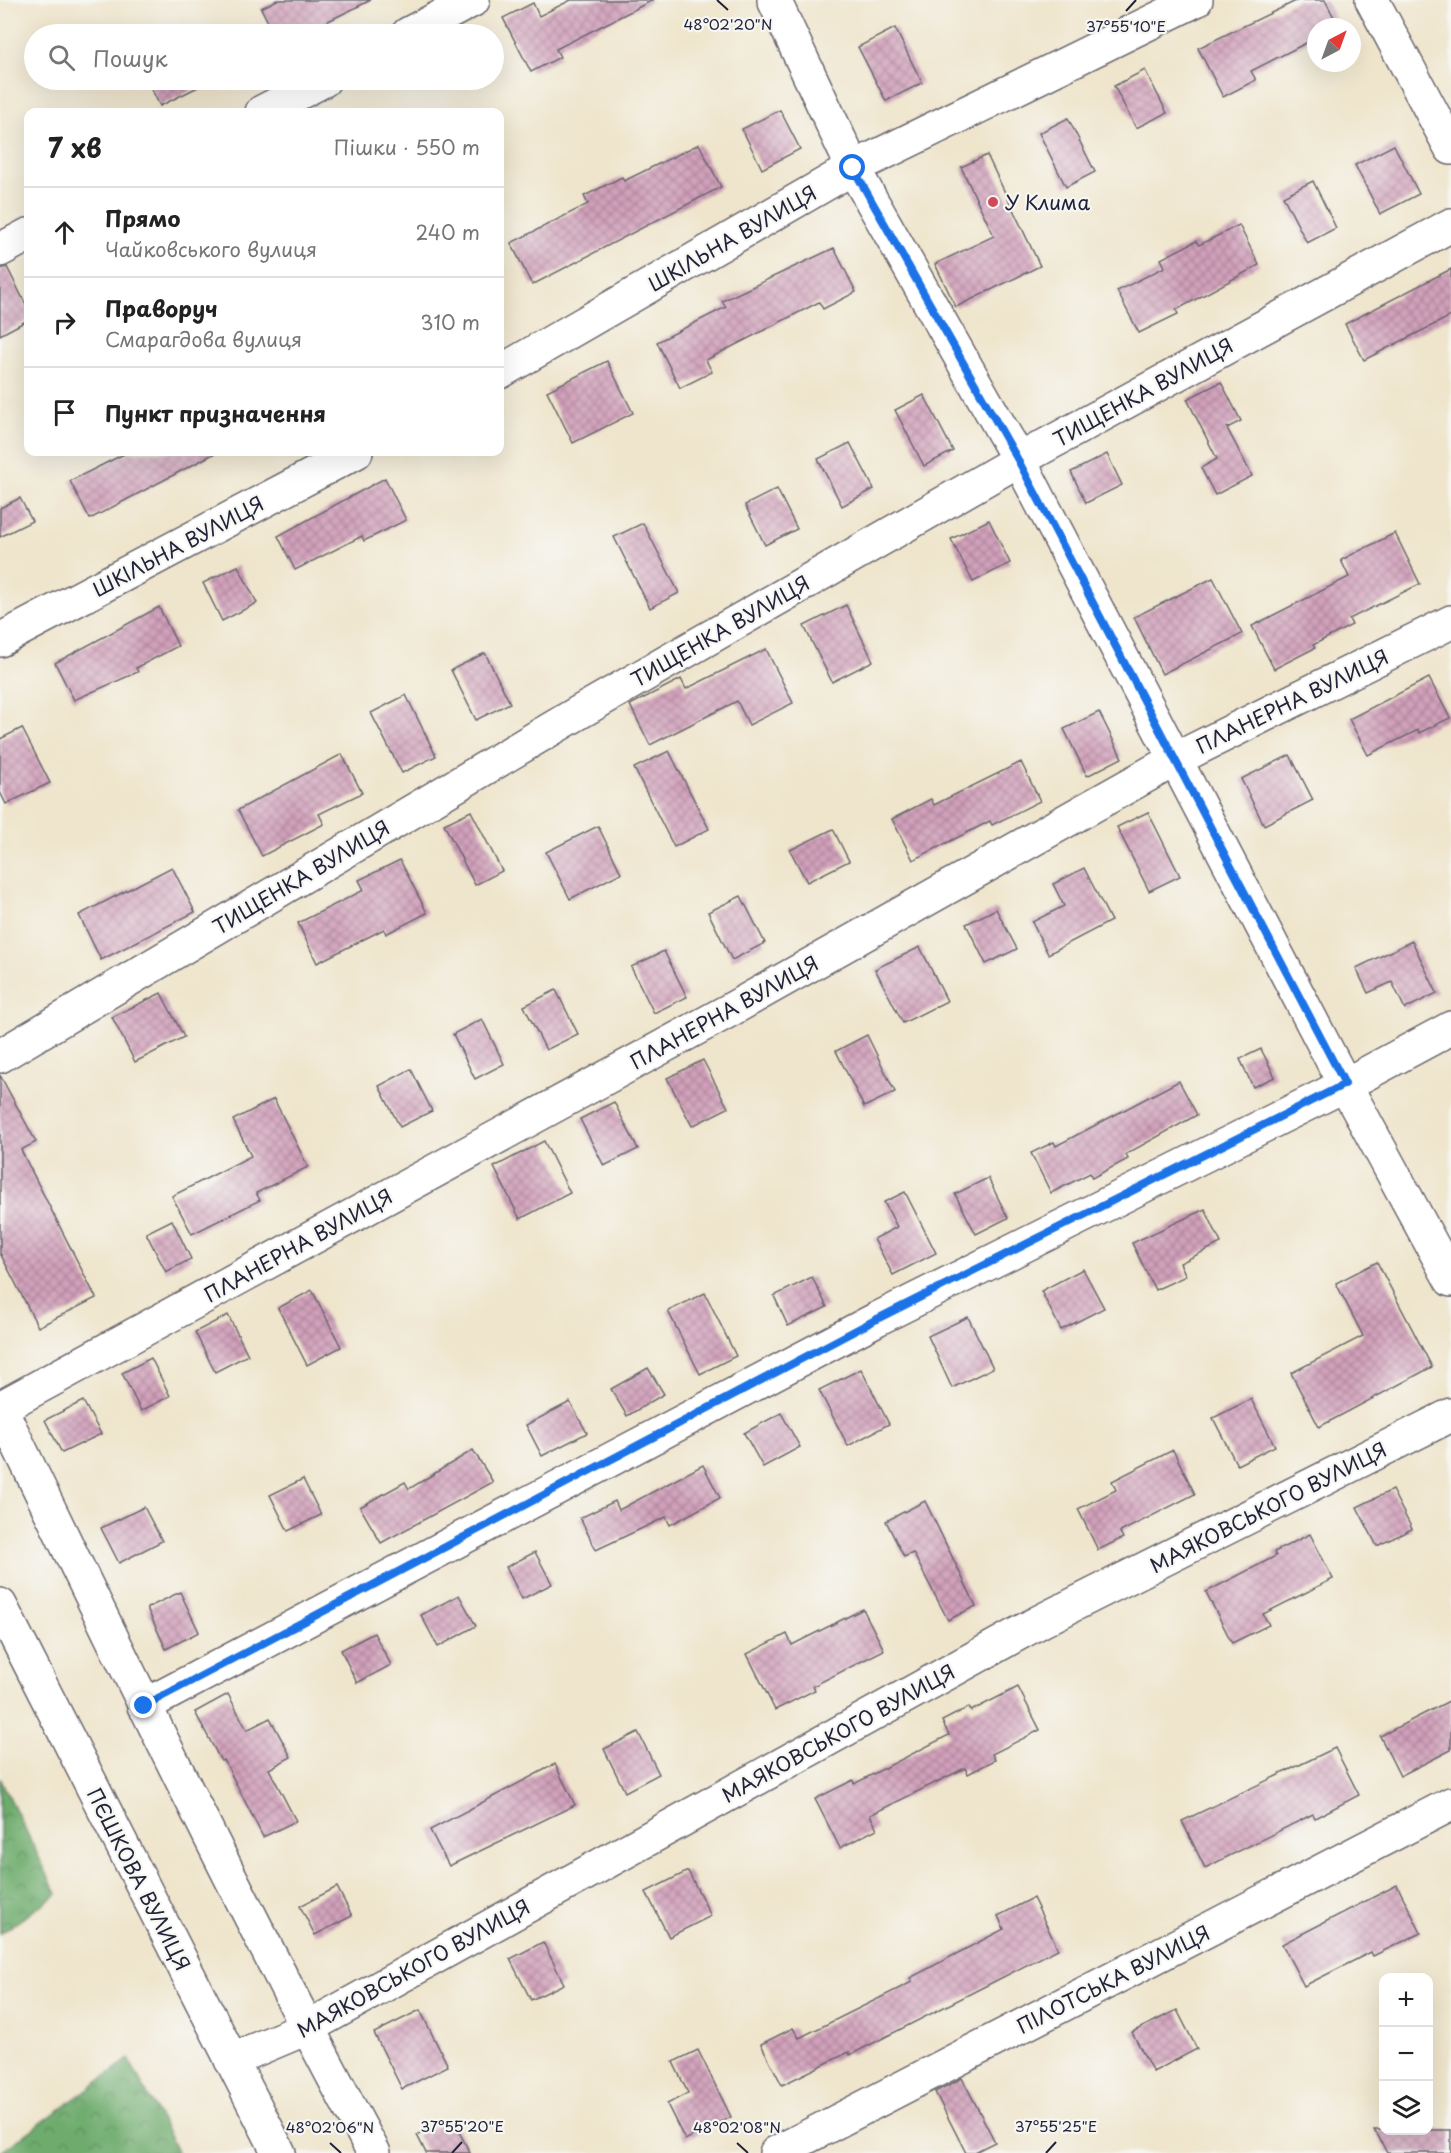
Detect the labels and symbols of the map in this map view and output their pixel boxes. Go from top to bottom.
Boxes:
text: 48°02'20"N [684,12,772,35]
text: 37°55'10"E [1086,14,1166,37]
north arrow [1307,18,1361,72]
route start [839,154,865,180]
street label: ШКІЛЬНА ВУЛИЦЯ [642,177,822,299]
place label: У Клима [1005,187,1090,217]
marker: У Клима [986,195,1000,209]
street label: ТИЩЕНКА ВУЛИЦЯ [1048,330,1238,454]
street label: ШКІЛЬНА ВУЛИЦЯ [87,488,269,604]
street label: ТИЩЕНКА ВУЛИЦЯ [625,568,815,694]
street label: ПЛАНЕРНА ВУЛИЦЯ [1191,641,1393,761]
street label: ТИЩЕНКА ВУЛИЦЯ [207,812,395,942]
street label: ПЛАНЕРНА ВУЛИЦЯ [624,948,824,1076]
street label: ПЛАНЕРНА ВУЛИЦЯ [198,1181,398,1309]
street label: МАЯКОВСЬКОГО ВУЛИЦЯ [1144,1434,1392,1580]
street label: МАЯКОВСЬКОГО ВУЛИЦЯ [716,1656,960,1810]
route end [130,1692,156,1718]
street label: ПЄШКОВА ВУЛИЦЯ [80,1782,198,1976]
street label: МАЯКОВСЬКОГО ВУЛИЦЯ [291,1891,535,2045]
street label: ПІЛОТСЬКА ВУЛИЦЯ [1011,1917,1215,2041]
text: 37°55'20"E [420,2114,504,2137]
text: 37°55'25"E [1015,2114,1097,2137]
text: 48°02'06"N [286,2115,374,2138]
text: 48°02'08"N [693,2115,781,2138]

